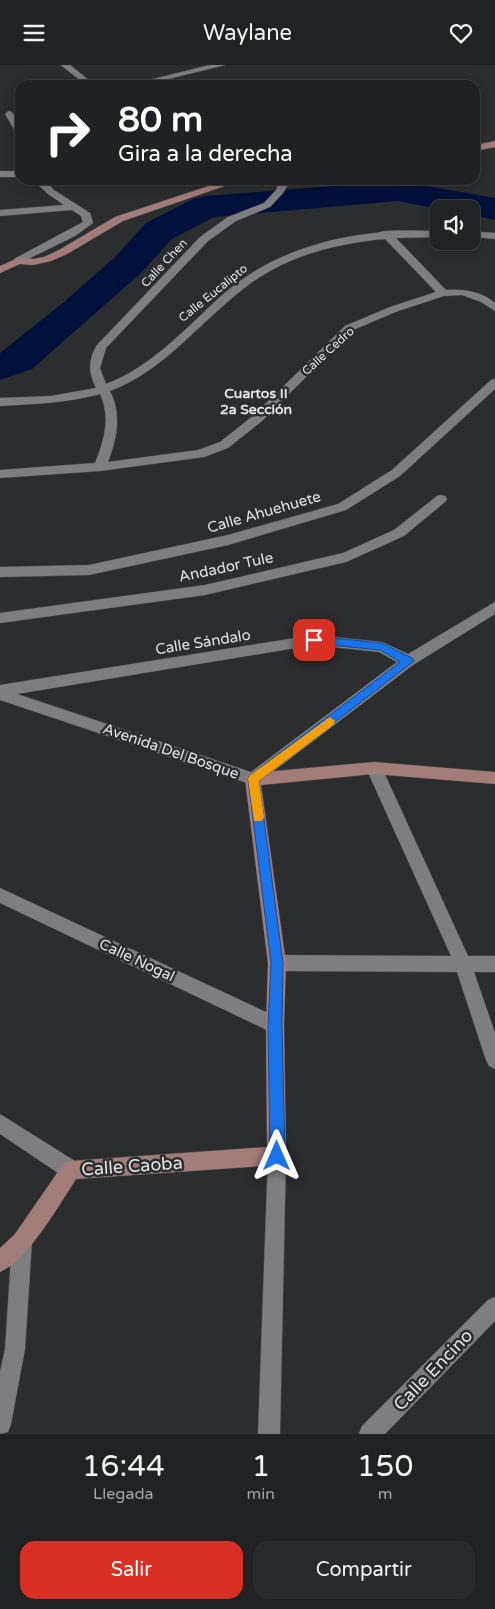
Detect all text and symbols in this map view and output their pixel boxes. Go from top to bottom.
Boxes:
icon: menu [20,19,48,47]
icon: heart [447,19,475,47]
text: Waylane [203,20,292,46]
text: 80 m [118,99,203,141]
icon: right [35,100,100,165]
text: Gira a la derecha [118,141,293,167]
map controls [430,200,480,250]
button: sound [430,200,480,250]
street label: Calle Chen [138,236,190,290]
street label: Calle Eucalipto [176,261,250,325]
street label: Calle Cedro [299,324,357,378]
district label: Cuartos II 2a Sección [220,385,292,418]
street label: Calle Ahuehuete [205,487,323,537]
street label: Andador Tule [177,548,275,586]
pin [293,619,335,661]
street label: Calle Sándalo [154,626,252,658]
icon: arrive [300,626,328,654]
street label: Avenida Del Bosque [101,719,241,783]
street label: Calle Nogal [96,935,178,985]
position arrow [250,1129,302,1181]
street label: Calle Caoba [81,1151,183,1181]
street label: Calle Encino [389,1325,477,1415]
text: 16:44 [82,1448,165,1485]
text: 1 [251,1448,270,1485]
text: 150 [357,1448,413,1485]
text: Llegada [93,1484,154,1504]
text: min [247,1484,275,1504]
text: m [378,1484,392,1504]
button: Salir [20,1541,243,1599]
button: Compartir [253,1541,475,1599]

